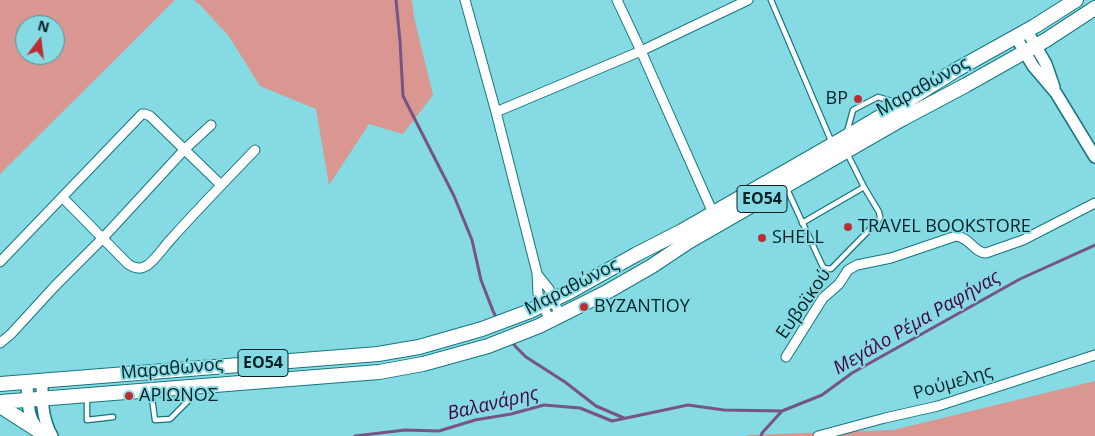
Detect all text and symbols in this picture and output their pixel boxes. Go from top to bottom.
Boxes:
north arrow [15,15,65,65]
text: N [36,15,52,37]
street label: Μαραθώνος [873,53,973,121]
place label: BP [826,88,848,110]
marker: BP [852,93,864,105]
road number: ΕΟ54 [737,185,787,212]
place label: TRAVEL BOOKSTORE [858,216,1031,238]
marker: TRAVEL BOOKSTORE [842,221,854,233]
place label: SHELL [772,227,824,249]
marker: SHELL [756,232,768,244]
street label: Μαραθώνος [521,254,623,320]
street label: Ευβοϊκού [772,265,836,343]
water label: Μεγάλο Ρέμα Ραφήνας [829,266,1005,380]
place label: ΒΥΖΑΝΤΙΟΥ [594,296,690,318]
marker: ΒΥΖΑΝΤΙΟΥ [578,301,590,313]
road number: ΕΟ54 [238,349,288,376]
street label: Μαραθώνος [120,354,224,384]
street label: Ρούμελης [911,361,995,405]
water label: Βαλανάρης [445,382,541,426]
place label: ΑΡΙΩΝΟΣ [139,385,218,407]
marker: ΑΡΙΩΝΟΣ [123,390,135,402]

